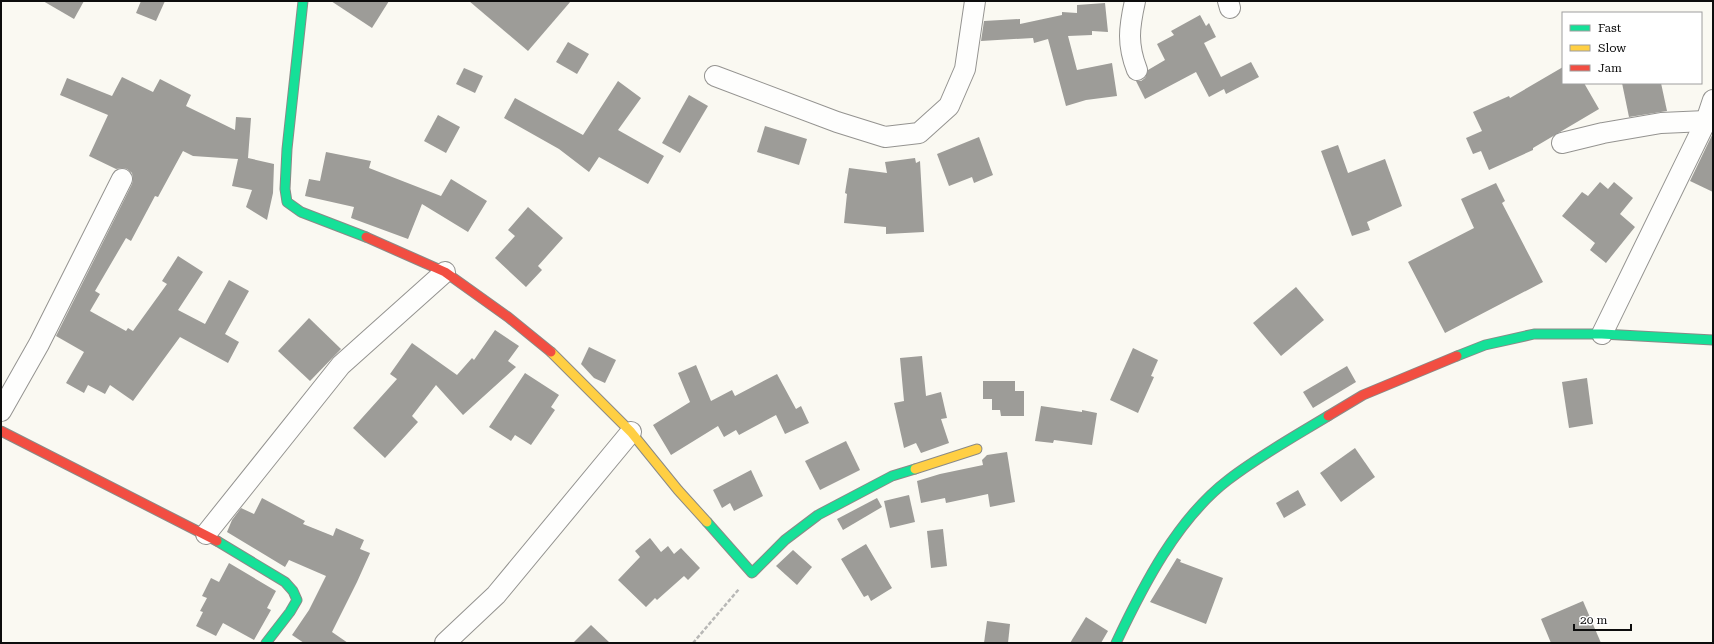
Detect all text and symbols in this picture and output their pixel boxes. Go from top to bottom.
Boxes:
legend [1562,12,1702,84]
text: Fast [1598,21,1622,35]
text: Slow [1598,41,1626,55]
text: Jam [1598,61,1622,75]
scale bar [1574,606,1631,632]
text: 20 m [1580,613,1607,627]

